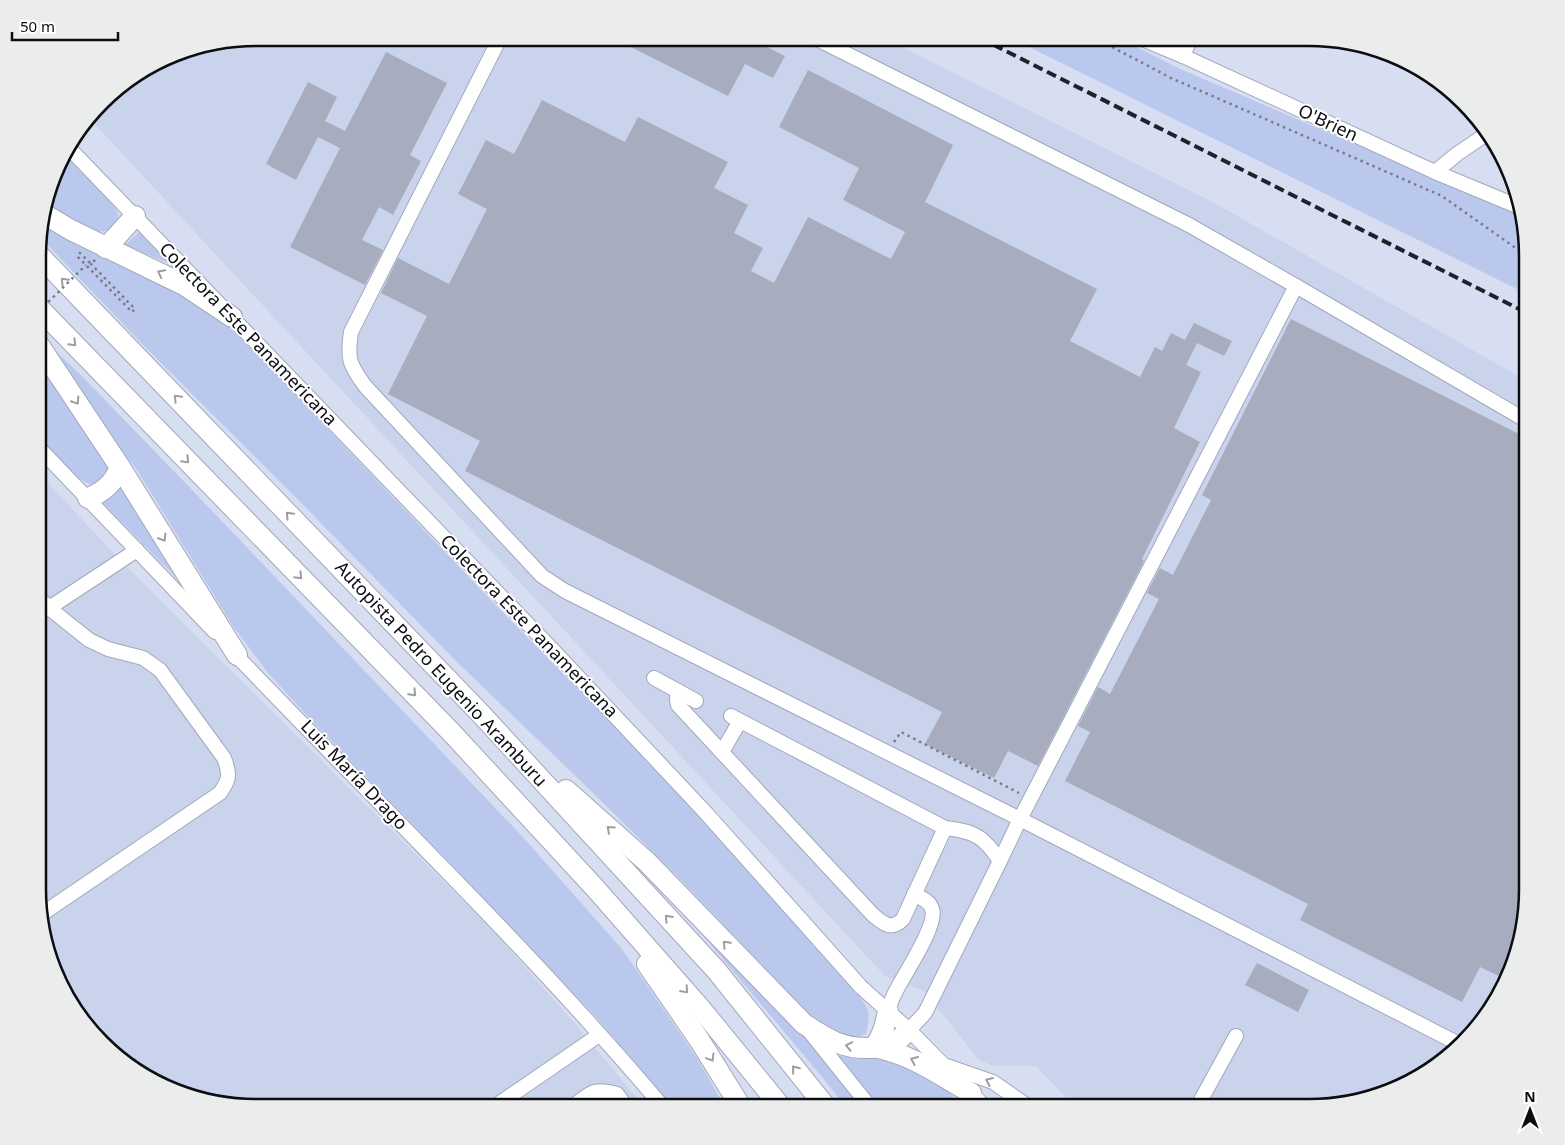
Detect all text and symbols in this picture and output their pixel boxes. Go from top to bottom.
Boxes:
scale bar [12,10,119,42]
text: 50 m [20,16,55,36]
street label: O'Brien [1295,98,1362,146]
street label: Colectora Este Panamericana [155,236,343,430]
one-way arrow [157,269,166,279]
one-way arrow [61,277,70,286]
one-way arrow [67,337,76,346]
one-way arrow [174,394,183,403]
one-way arrow [70,395,79,404]
one-way arrow [180,454,189,463]
one-way arrow [286,512,295,521]
street label: Colectora Este Panamericana [436,528,624,722]
one-way arrow [157,532,167,541]
street label: Autopista Pedro Eugenio Aramburu [331,555,553,791]
one-way arrow [293,571,302,580]
one-way arrow [407,687,416,696]
street label: Luis María Drago [296,714,413,834]
one-way arrow [607,826,616,835]
one-way arrow [665,915,674,924]
one-way arrow [723,940,732,949]
one-way arrow [679,984,688,993]
one-way arrow [844,1042,853,1052]
one-way arrow [705,1053,714,1062]
one-way arrow [910,1056,919,1066]
one-way arrow [793,1066,801,1075]
one-way arrow [985,1076,994,1087]
north arrow [1505,1085,1555,1135]
text: N [1524,1087,1536,1106]

